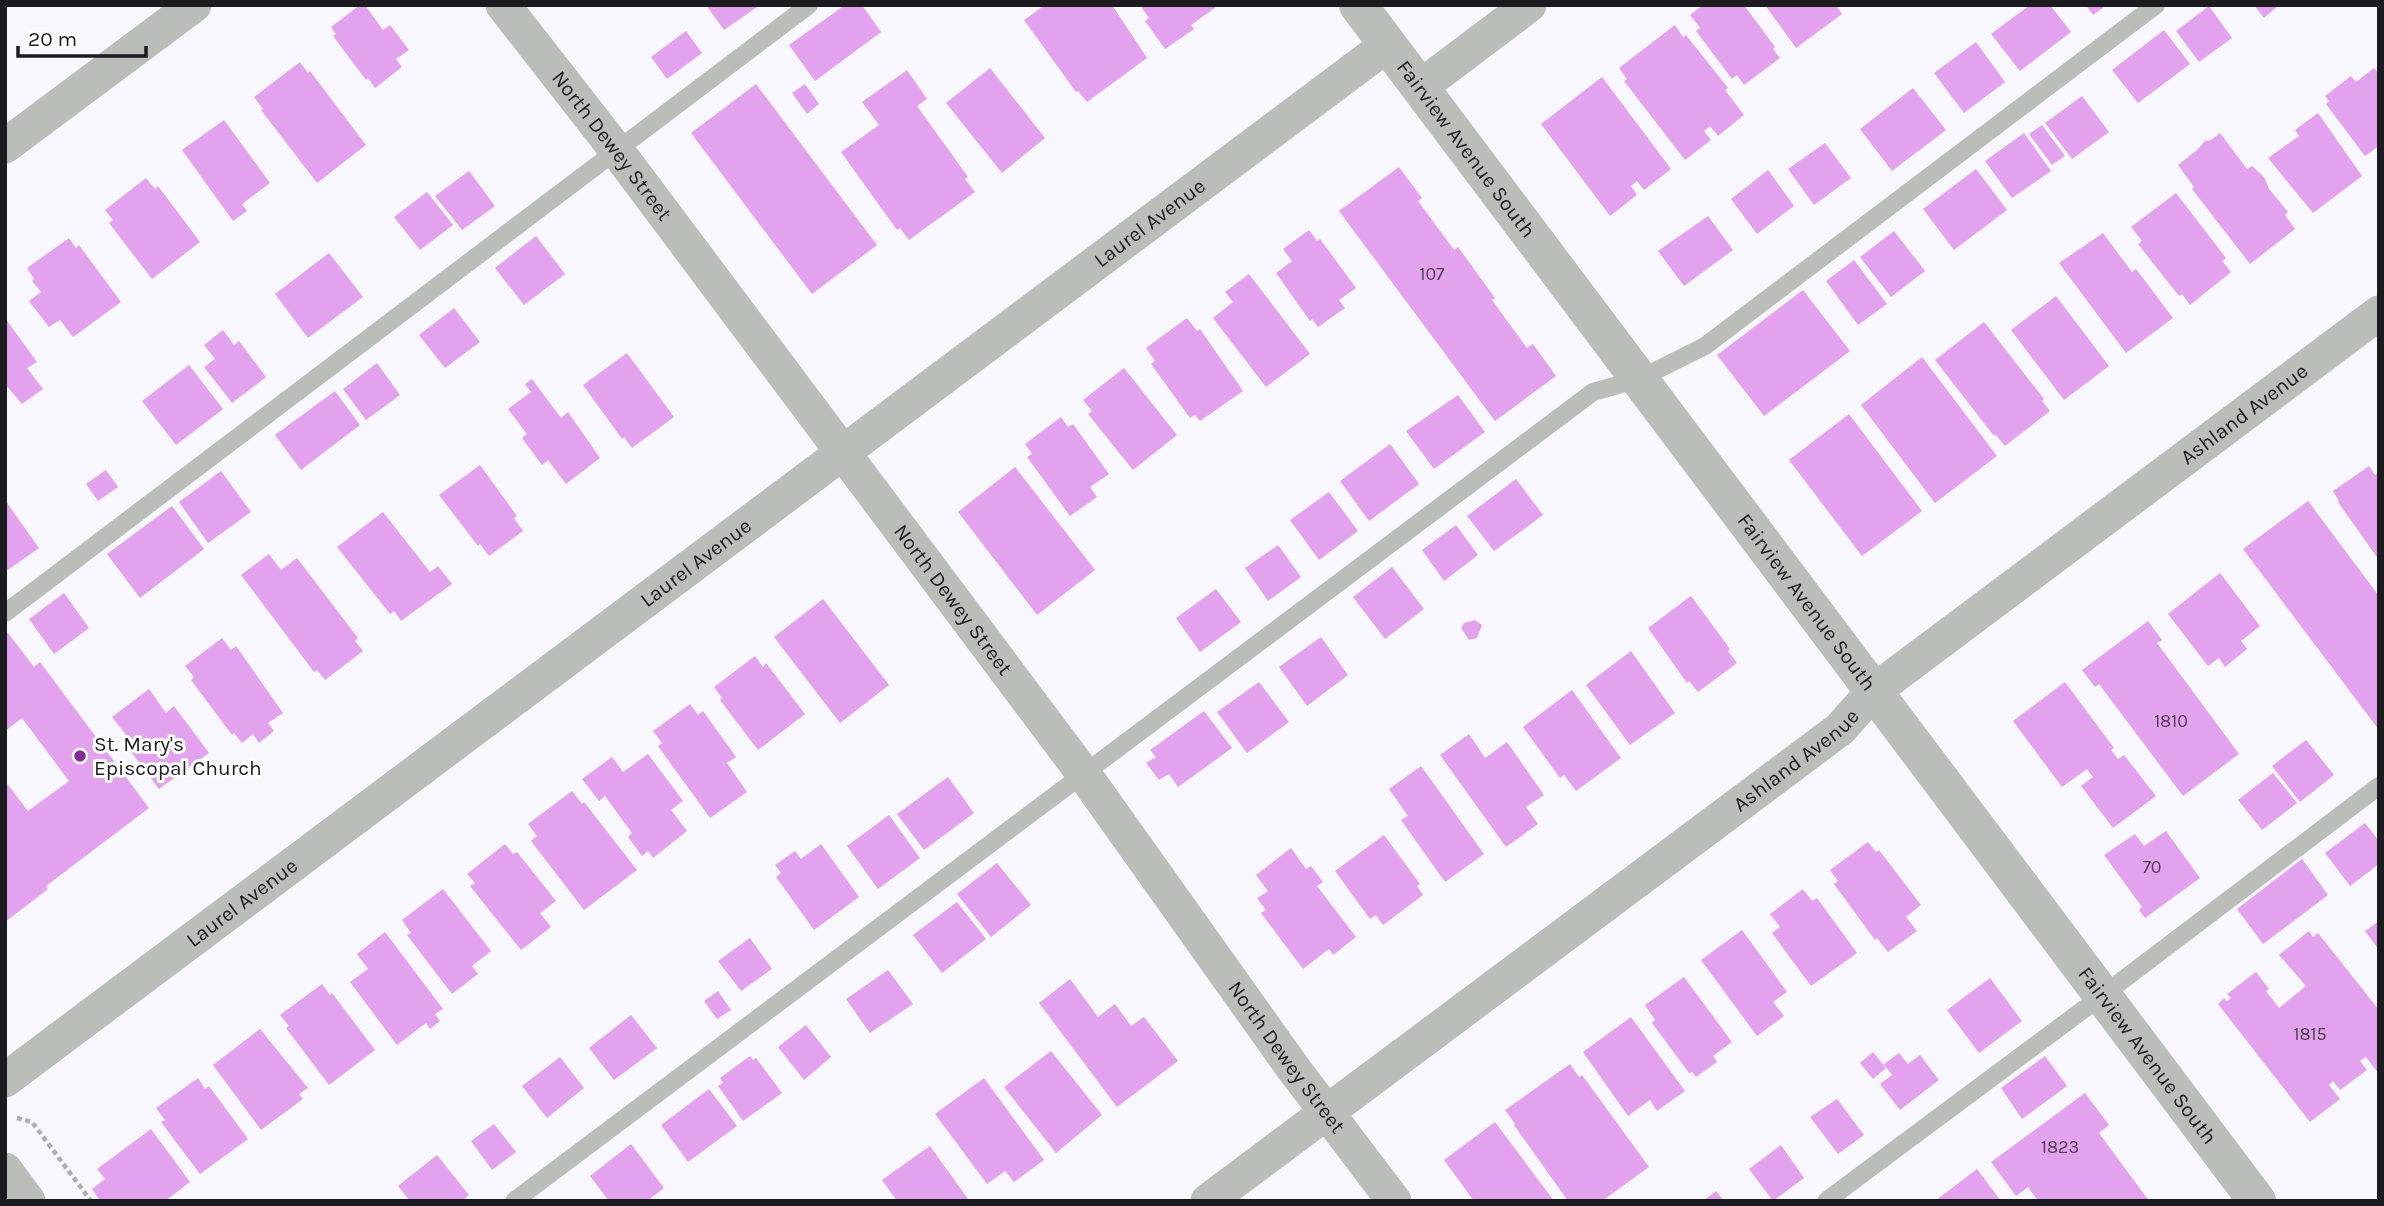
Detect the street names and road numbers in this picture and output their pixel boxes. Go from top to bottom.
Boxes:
street label: Fairview Avenue South [1392,56,1540,242]
street label: North Dewey Street [547,66,677,225]
street label: Laurel Avenue [1089,173,1210,272]
street label: Ashland Avenue [2176,359,2312,469]
street label: Fairview Avenue South [1733,509,1881,695]
street label: Laurel Avenue [636,513,756,612]
street label: North Dewey Street [889,520,1018,680]
street label: Ashland Avenue [1729,704,1864,816]
street label: Laurel Avenue [182,853,302,952]
street label: Fairview Avenue South [2073,962,2222,1149]
street label: North Dewey Street [1223,977,1350,1138]

